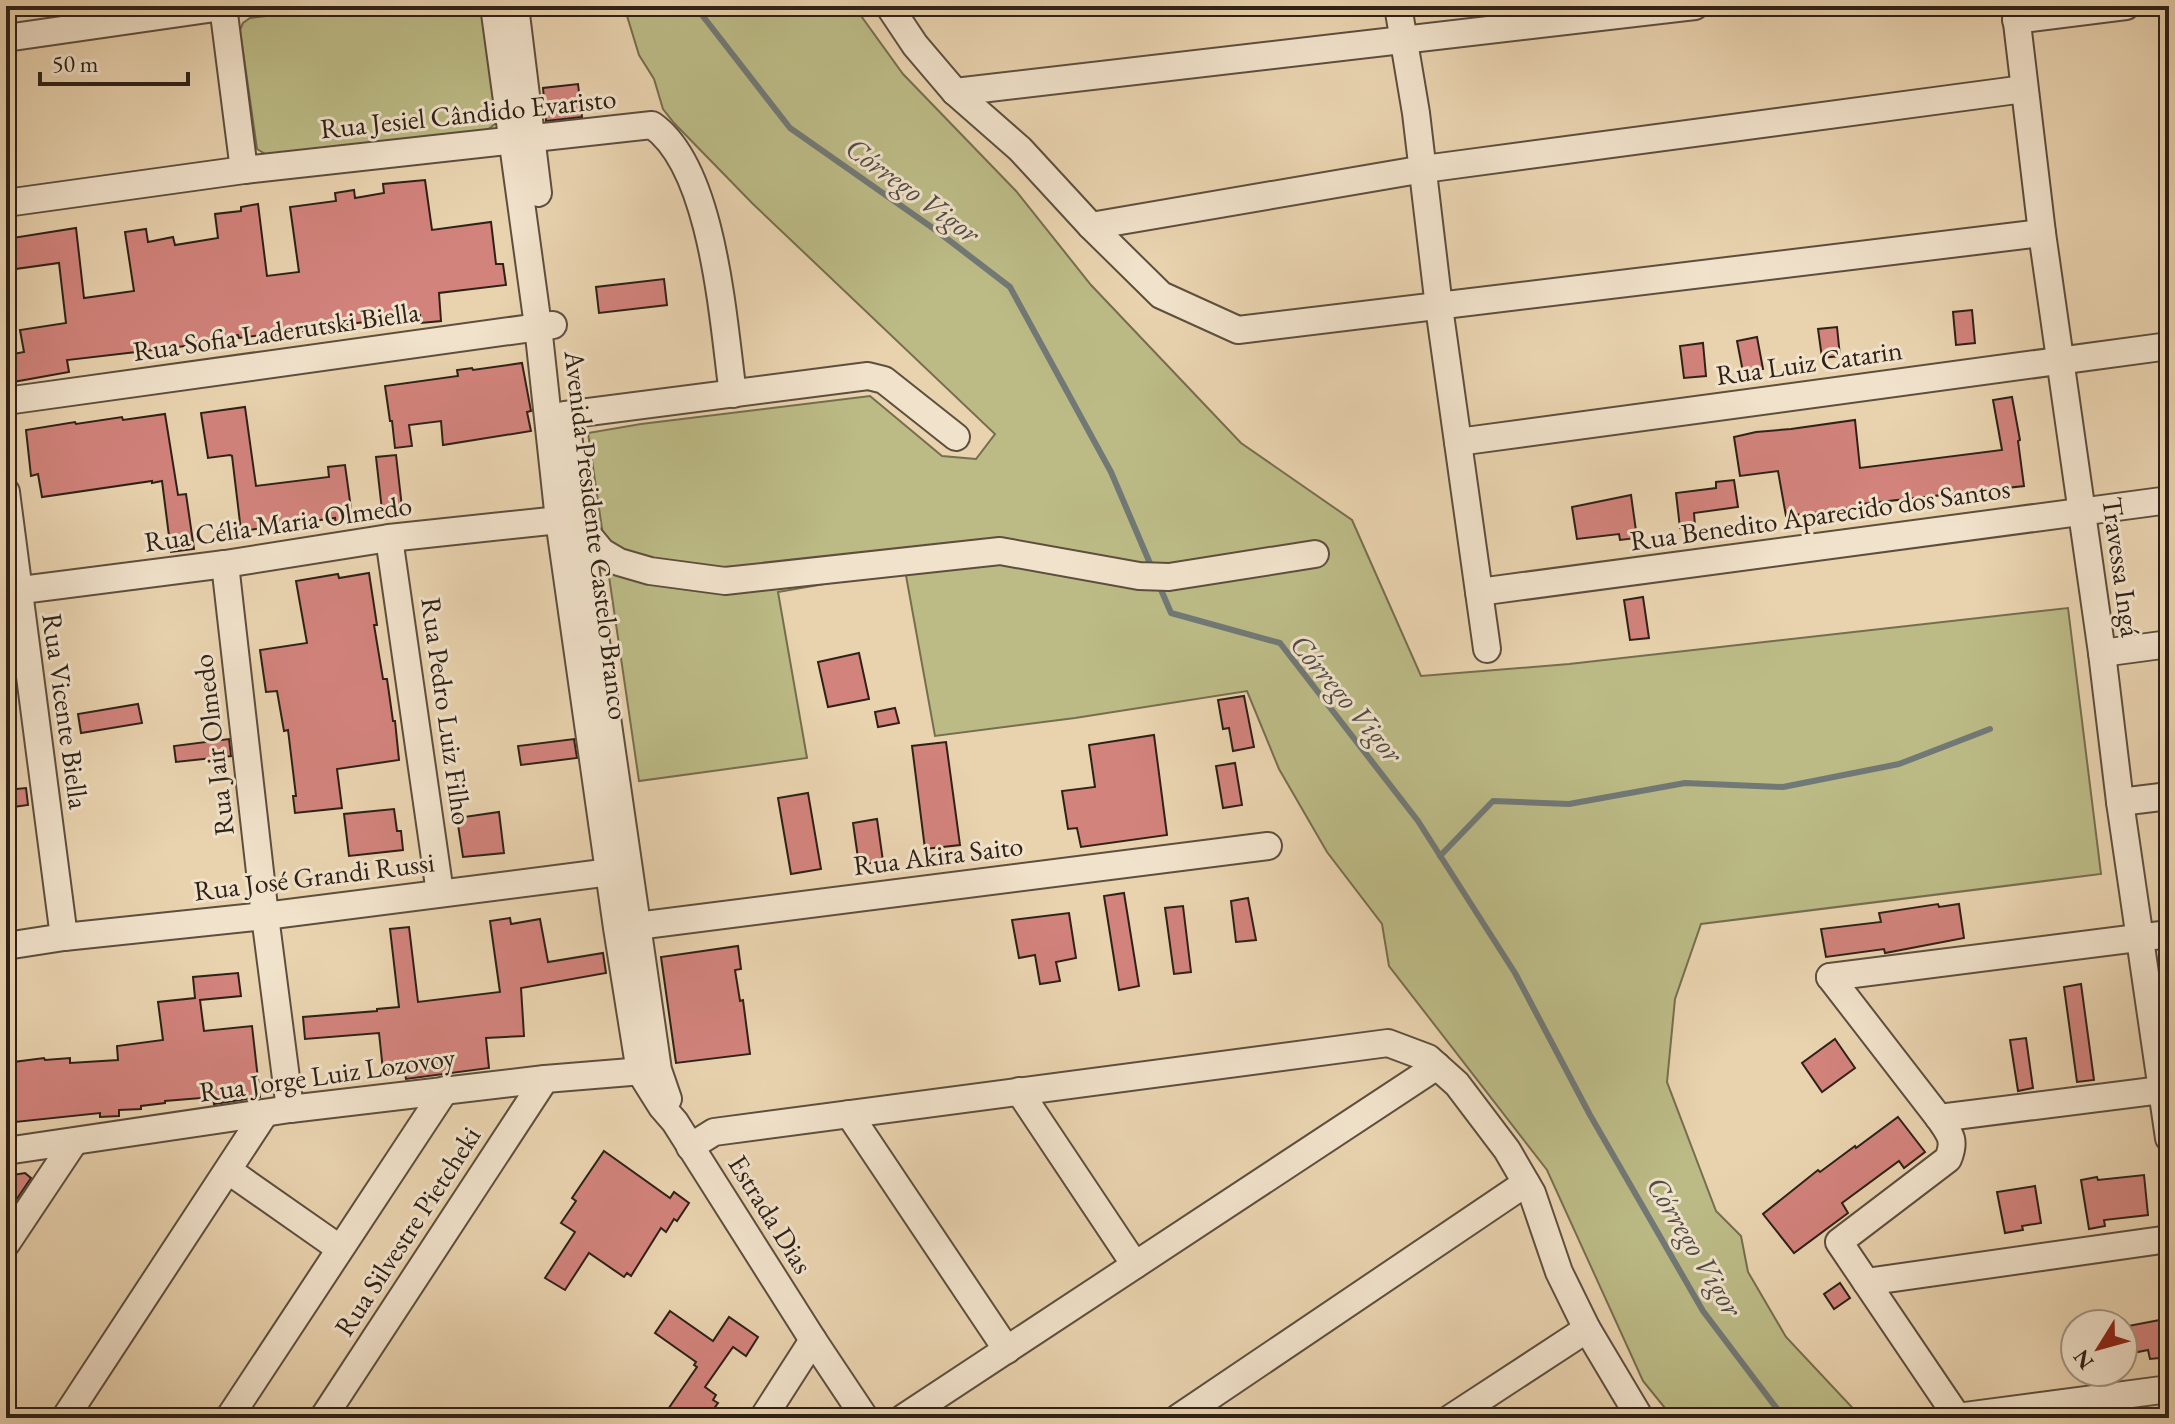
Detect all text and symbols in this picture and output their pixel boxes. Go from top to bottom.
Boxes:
scale bar [40,36,188,86]
text: 50 m [52,48,99,79]
street label: Rua Jesiel Cândido Evaristo [318,80,618,146]
water label: Córrego Vigor [838,128,989,253]
street label: Rua Sofia Laderutski Biella [131,293,422,369]
street label: Rua Luiz Catarin [1714,331,1905,393]
street label: Avenida Presidente Castelo Branco [556,347,638,722]
street label: Rua Benedito Aparecido dos Santos [1628,470,2012,558]
street label: Rua Célia Maria Olmedo [142,486,414,560]
street label: Travessa Ingá [2094,495,2150,640]
street label: Rua Pedro Luiz Filho [413,595,481,827]
street label: Rua Vicente Biella [34,611,98,812]
water label: Córrego Vigor [1282,625,1413,772]
street label: Rua Jair Olmedo [184,652,242,838]
street label: Rua Akira Saito [851,827,1025,883]
street label: Rua José Grandi Russi [191,843,437,909]
street label: Rua Jorge Luiz Lozovoy [197,1038,458,1110]
street label: Rua Silvestre Pietcheki [326,1119,488,1343]
street label: Estrada Dias [720,1148,822,1280]
water label: Córrego Vigor [1638,1169,1753,1325]
north arrow [2059,1308,2139,1388]
text: N [2066,1344,2100,1376]

